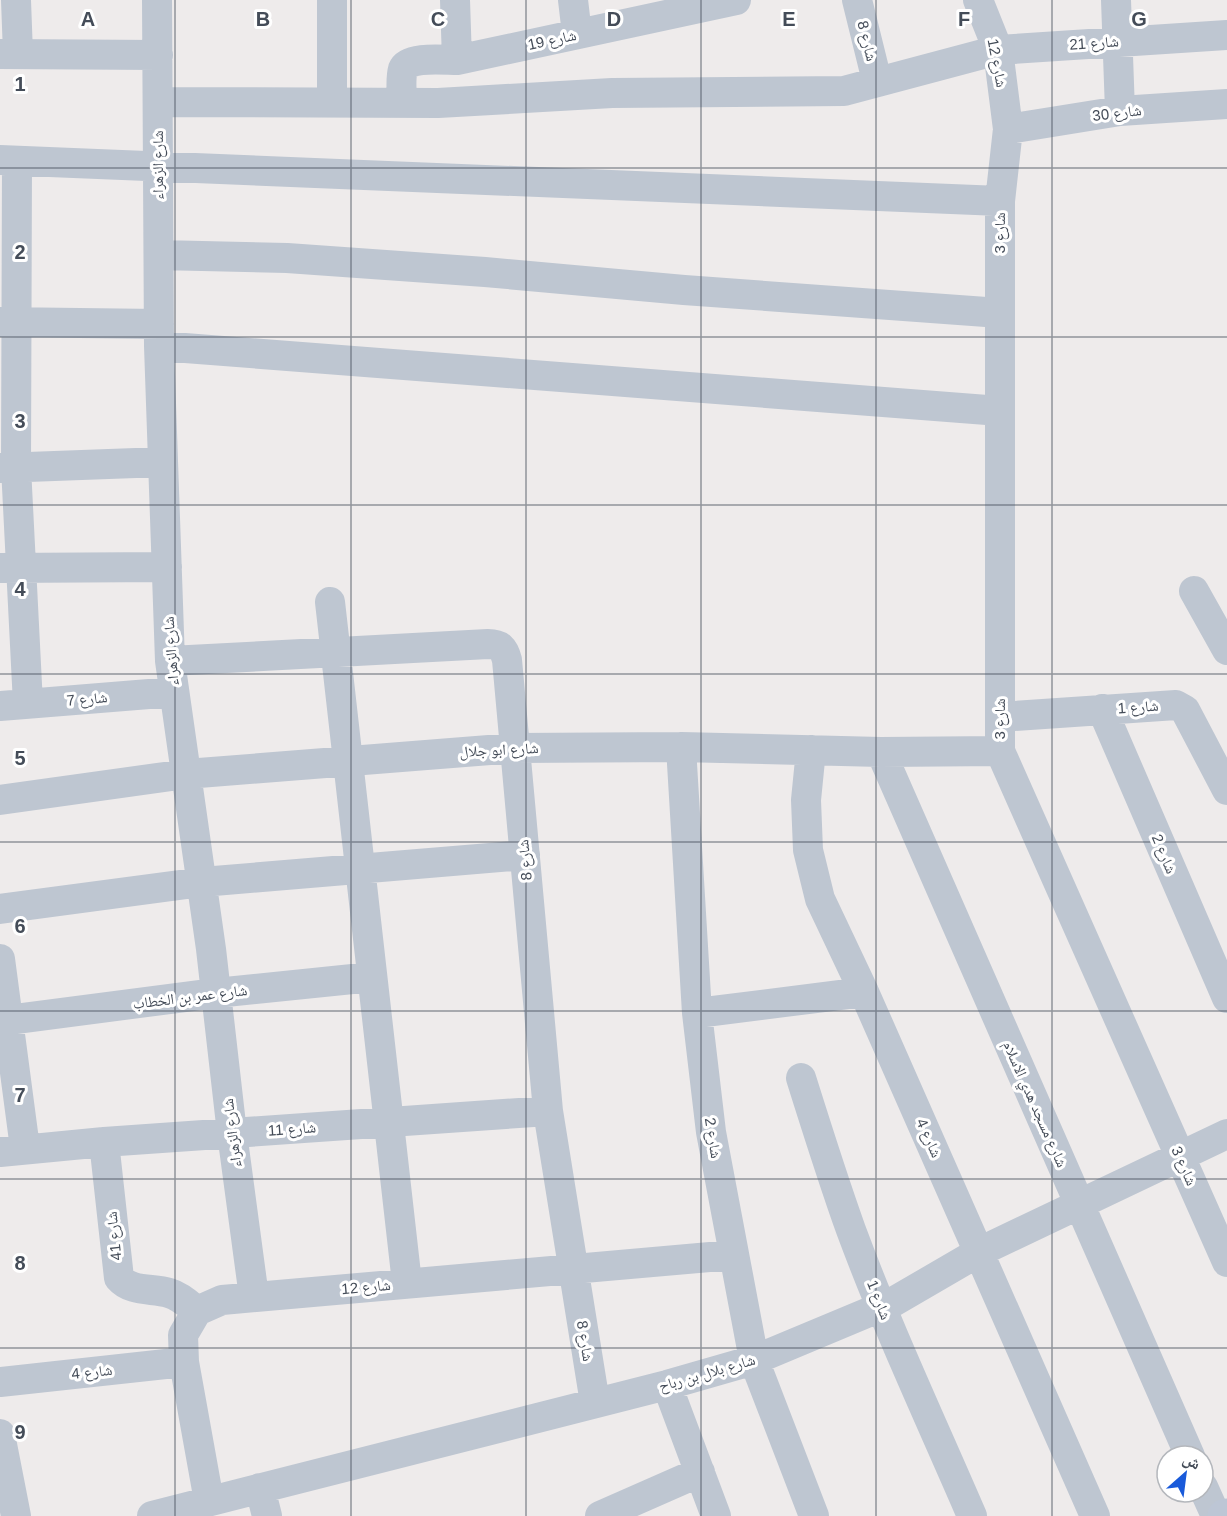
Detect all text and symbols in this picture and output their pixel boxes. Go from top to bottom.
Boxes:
text: A [81,8,95,30]
text: B [256,8,270,30]
text: C [431,8,445,30]
text: D [607,8,621,30]
text: E [782,8,796,30]
text: F [958,8,970,30]
text: G [1131,8,1147,30]
street label: شارع 8 [852,19,881,63]
street label: شارع 19 [526,26,578,55]
street label: شارع 21 [1069,32,1119,55]
street label: شارع 12 [982,37,1011,89]
text: 1 [14,73,26,95]
street label: شارع 30 [1091,101,1143,126]
street label: شارع الزهراء [149,130,168,200]
street label: شارع 3 [991,212,1010,254]
text: 2 [14,241,26,263]
text: 3 [14,410,26,432]
text: 4 [14,578,26,600]
street label: شارع الزهراء [160,616,183,686]
street label: شارع 7 [66,688,108,711]
street label: شارع 1 [1117,697,1159,718]
street label: شارع 3 [991,698,1010,740]
street label: شارع ابو جلال [459,739,539,762]
text: 5 [14,747,26,769]
street label: شارع 2 [1147,832,1180,877]
street label: شارع 8 [514,839,537,881]
text: 6 [14,915,26,937]
street label: شارع عمر بن الخطاب [132,981,249,1014]
street label: شارع مسجد هدي الاسلام [996,1038,1071,1171]
text: 7 [14,1084,26,1106]
street label: شارع الزهراء [219,1097,246,1168]
street label: شارع 2 [700,1116,725,1160]
street label: شارع 4 [912,1116,946,1161]
street label: شارع 11 [267,1118,317,1141]
street label: شارع 3 [1167,1144,1201,1189]
street label: شارع 41 [102,1210,127,1261]
text: 8 [14,1252,26,1274]
street label: شارع 12 [341,1276,392,1299]
street label: شارع 1 [862,1278,895,1323]
street label: شارع 8 [572,1319,597,1363]
street label: شارع بلال بن رباح [657,1351,758,1396]
street label: شارع 4 [71,1361,114,1384]
text: 9 [14,1421,26,1443]
north arrow [1155,1444,1215,1504]
text: ش [1180,1450,1203,1474]

